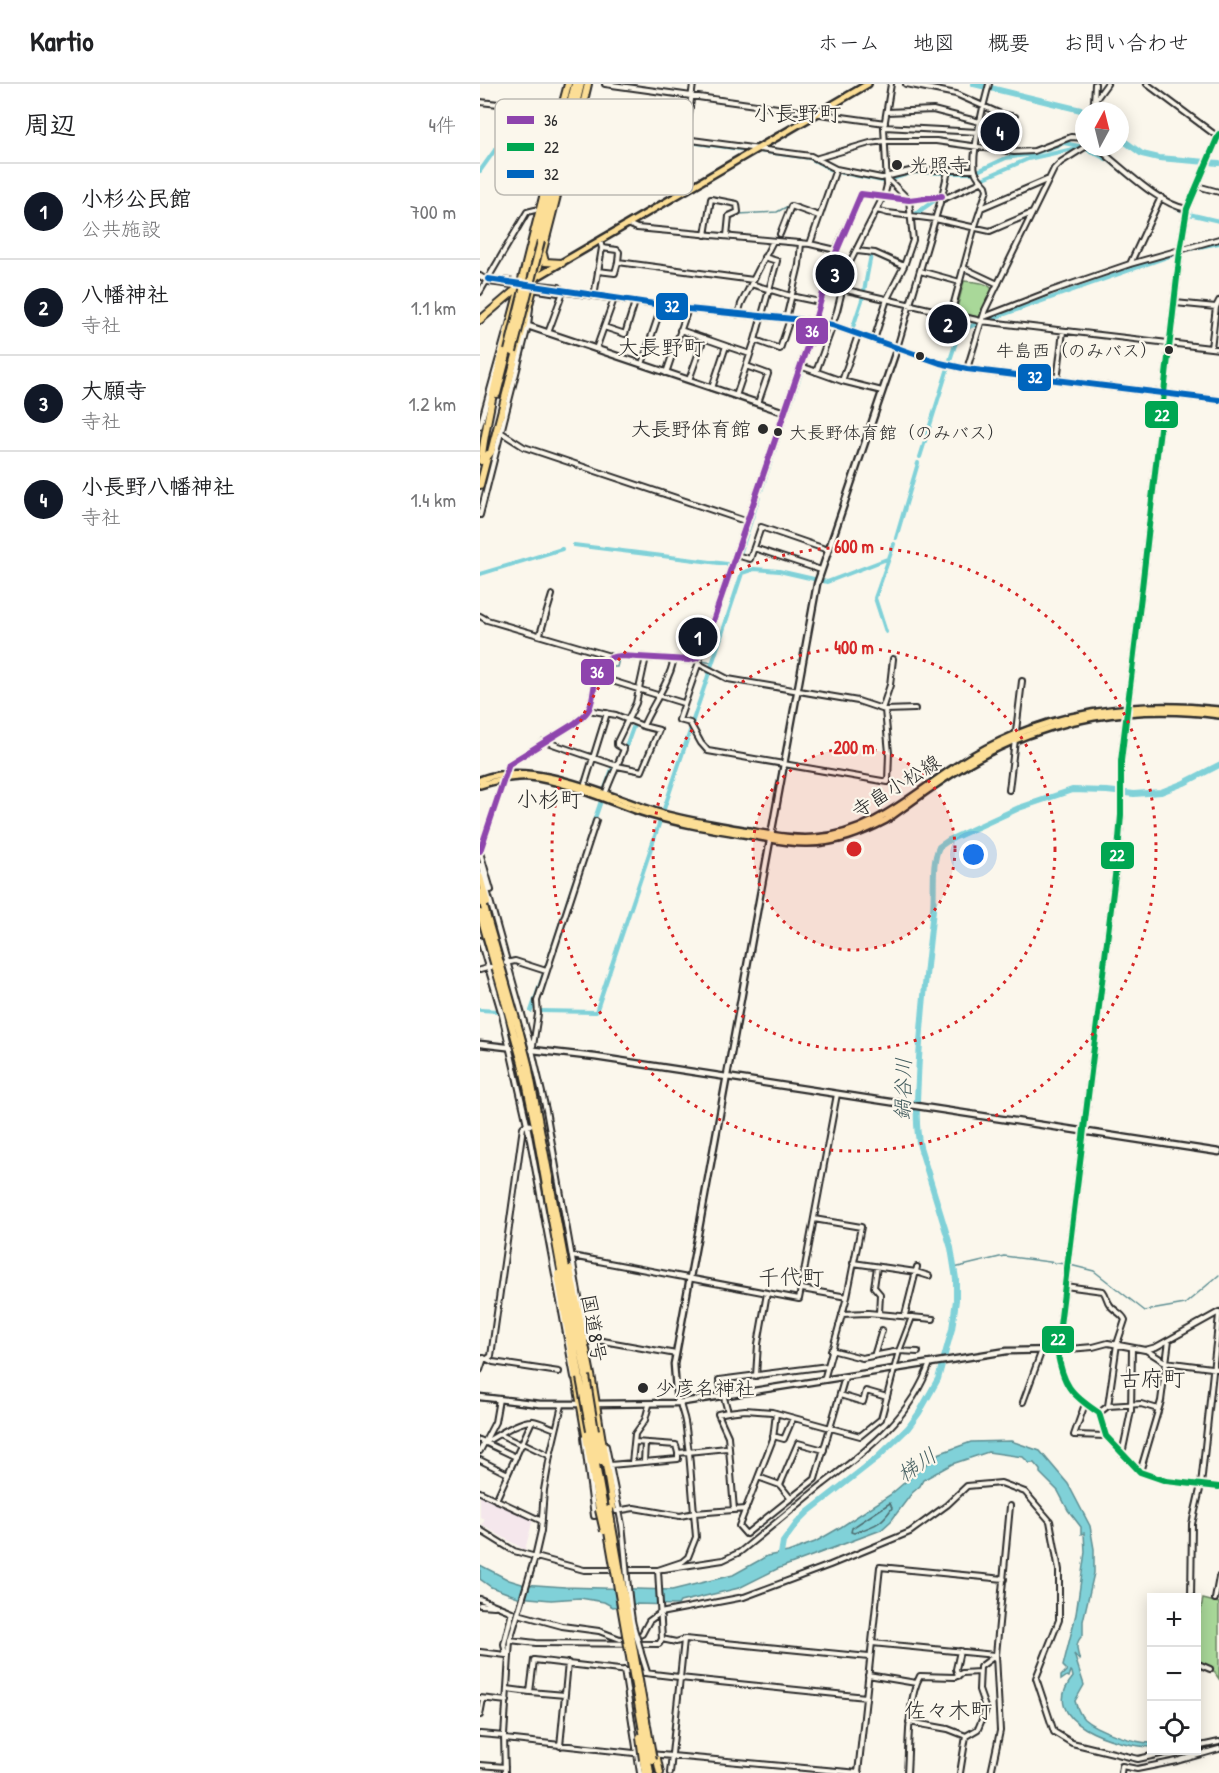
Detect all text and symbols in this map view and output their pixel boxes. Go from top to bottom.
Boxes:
text: Kartio [30,22,94,60]
text: ホーム [818,28,880,57]
text: 地図 [913,28,955,57]
text: 概要 [988,28,1030,57]
text: お問い合わせ [1063,28,1189,57]
district label: 小長野町 [753,98,841,128]
legend [495,99,693,195]
north arrow [1075,102,1129,156]
text: 周辺 [24,107,76,142]
text: 36 [544,109,558,131]
pin: 4 [980,110,1020,154]
text: 4件 [429,111,456,138]
text: 22 [544,136,559,158]
place label: 光照寺 [909,151,969,178]
marker: 光照寺 [890,158,904,172]
text: 32 [544,163,559,185]
text: 小杉公民館 [81,183,191,213]
text: 1 [40,198,47,225]
text: 700 m [410,198,456,225]
text: 公共施設 [81,215,161,242]
pin: 3 [816,252,854,297]
text: 八幡神社 [81,279,169,309]
line badge: 32 [655,292,689,321]
text: 2 [39,294,48,321]
text: 1.1 km [411,294,456,321]
text: 32 [665,295,680,317]
pin: 2 [928,302,968,346]
text: 寺社 [81,311,121,338]
line badge: 36 [795,317,829,345]
text: 36 [805,320,819,342]
district label: 大長野町 [617,332,705,362]
place label: 牛島西（のみバス） [996,338,1158,363]
marker: 牛島西（のみバス） [1163,344,1175,356]
unlabelled marker [914,350,926,362]
line badge: 32 [1017,363,1052,392]
text: 32 [1028,366,1043,388]
text: 大願寺 [81,375,147,405]
text: 3 [39,390,48,417]
text: 1.2 km [409,390,456,417]
line badge: 22 [1144,400,1179,429]
text: 22 [1155,404,1170,426]
text: 寺社 [81,407,121,434]
place label: 大長野体育館 [631,415,751,442]
place label: 大長野体育館（のみバス） [789,420,1005,445]
marker: 大長野体育館 [756,422,770,436]
marker: 大長野体育館（のみバス） [772,426,784,438]
text: 小長野八幡神社 [81,471,235,501]
text: 4 [40,486,47,513]
text: 1.4 km [410,486,456,513]
text: 寺社 [81,503,121,530]
text: 600 m [834,534,874,559]
pin: 1 [678,614,718,660]
text: 400 m [834,635,874,660]
line badge: 36 [580,658,615,686]
text: 36 [590,661,604,683]
text: 200 m [834,735,874,760]
street label: 寺畠小松線 [846,748,945,824]
district label: 小杉町 [516,784,582,814]
centre of rings [844,839,864,859]
your location [959,840,988,869]
line badge: 22 [1100,841,1135,870]
text: 22 [1110,844,1125,866]
water label: 鍋谷川 [887,1057,918,1121]
district label: 千代町 [758,1262,824,1292]
street label: 国道8号 [575,1292,614,1364]
line badge: 22 [1041,1325,1075,1354]
text: 22 [1051,1328,1066,1350]
district label: 古府町 [1119,1363,1185,1393]
place label: 少彦名神社 [655,1374,755,1401]
marker: 少彦名神社 [636,1381,650,1395]
water label: 梯川 [891,1441,942,1488]
map controls [1147,1593,1201,1755]
button: + [1147,1593,1201,1647]
button: − [1147,1647,1201,1701]
district label: 佐々木町 [904,1695,992,1725]
button: locate [1147,1701,1201,1755]

